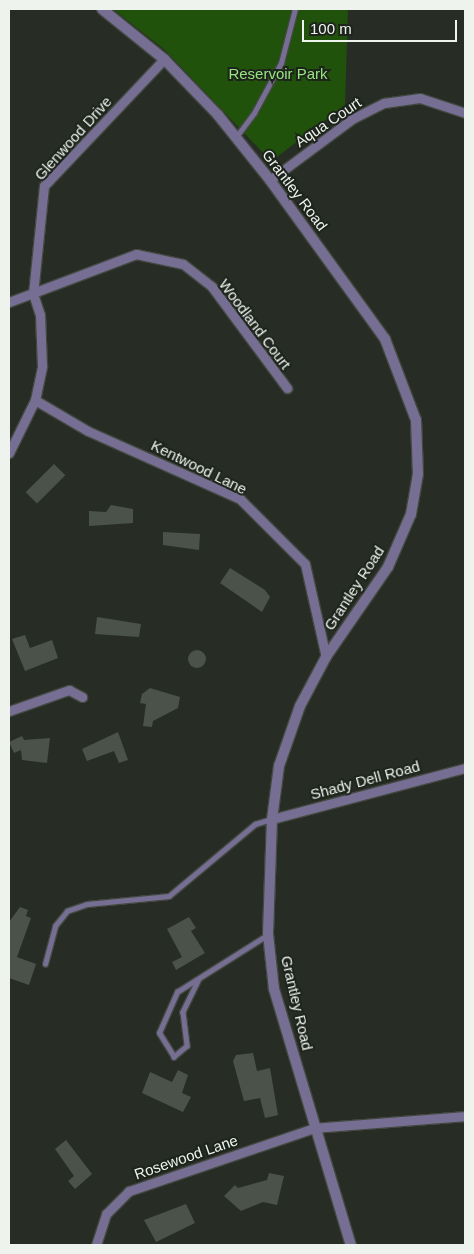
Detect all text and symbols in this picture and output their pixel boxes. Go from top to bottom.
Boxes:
scale bar [304,10,459,42]
text: 100 m [310,20,352,37]
park label: Reservoir Park [228,65,328,83]
street label: Glenwood Drive [31,92,115,184]
street label: Aqua Court [292,93,364,151]
street label: Grantley Road [259,146,331,234]
street label: Woodland Court [215,275,295,373]
street label: Kentwood Lane [148,436,250,498]
street label: Grantley Road [320,543,388,633]
street label: Shady Dell Road [308,757,422,803]
street label: Grantley Road [277,954,317,1052]
street label: Rosewood Lane [132,1131,240,1183]

